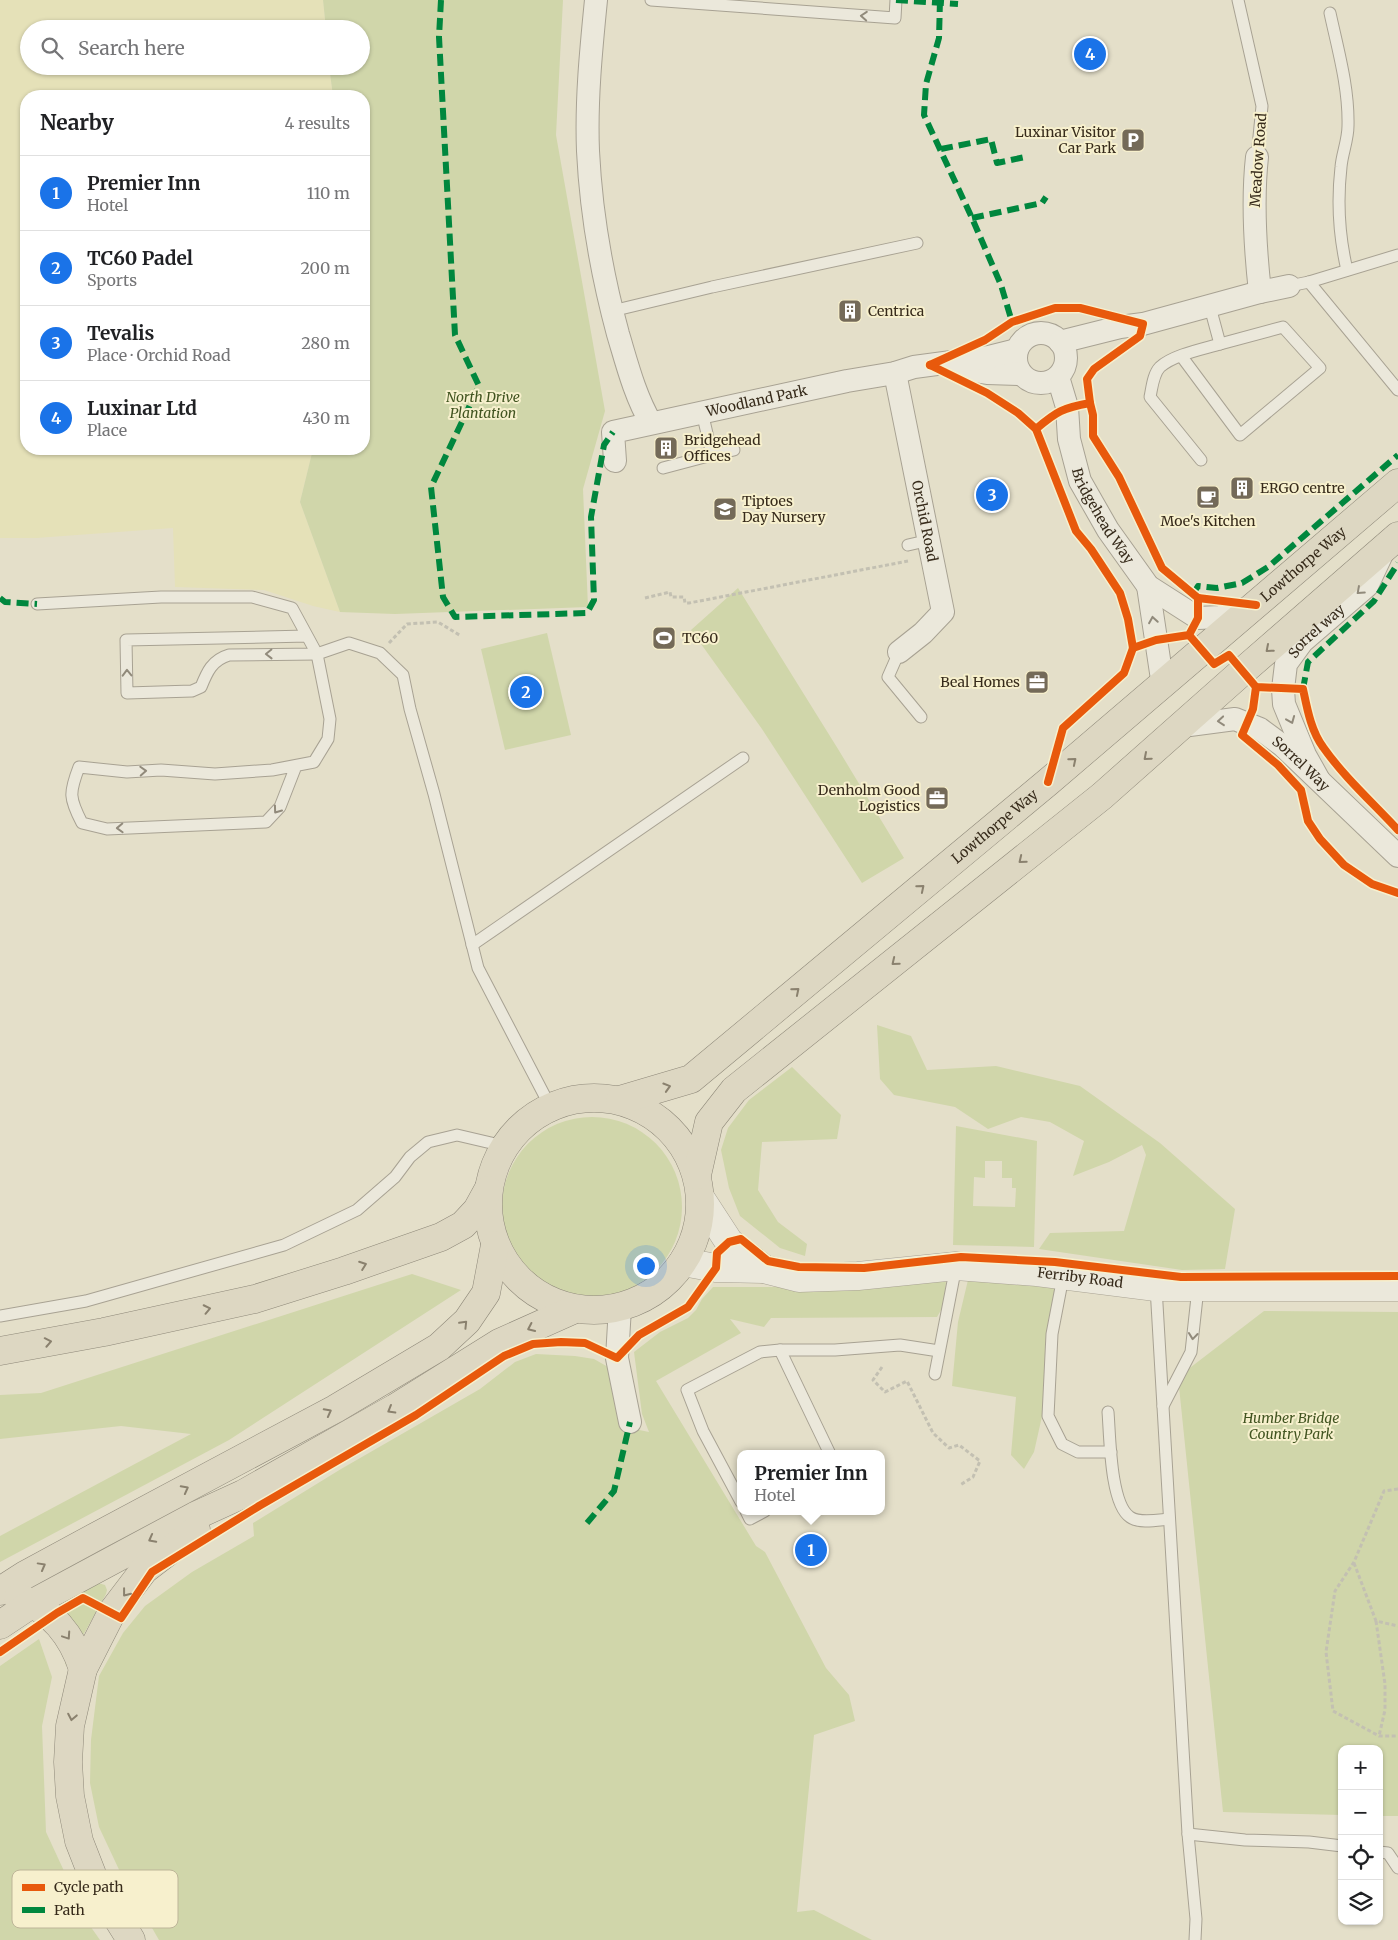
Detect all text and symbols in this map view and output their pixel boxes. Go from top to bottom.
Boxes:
one-way arrow [860,10,868,21]
search box [20,20,370,75]
icon: search [38,34,66,62]
pin: 4 [1074,35,1106,73]
text: Search here [78,36,185,60]
text: Nearby [40,109,114,136]
street label: Meadow Road [1246,112,1270,208]
text: 4 results [284,113,350,133]
place label: Luxinar Visitor Car Park [1015,123,1116,157]
parking icon: Luxinar Visitor Car Park [1120,127,1146,153]
text: Premier Inn [87,171,200,195]
text: 1 [52,183,60,203]
text: 110 m [307,183,350,203]
text: Hotel [87,195,128,215]
text: TC60 Padel [87,246,193,270]
text: 2 [51,258,61,278]
text: 200 m [300,258,350,278]
text: Sports [87,270,137,290]
building icon: Centrica [837,298,863,324]
place label: Centrica [868,302,925,320]
text: Tevalis [87,321,154,345]
text: 3 [51,333,61,353]
text: 280 m [301,333,350,353]
text: Place · Orchid Road [87,345,231,365]
street label: Woodland Park [703,381,809,421]
park label: North Drive Plantation [446,388,520,422]
text: Luxinar Ltd [87,396,197,420]
text: 4 [51,408,61,428]
text: 430 m [303,408,350,428]
text: Place [87,420,127,440]
place label: Bridgehead Offices [684,431,761,465]
building icon: Bridgehead Offices [653,435,679,461]
street label: Bridgehead Way [1068,466,1139,568]
building icon: ERGO centre [1229,475,1255,501]
pin: 3 [976,476,1008,514]
street label: Orchid Road [908,479,942,564]
place label: ERGO centre [1260,479,1345,497]
cafe icon: Moe's Kitchen [1195,484,1221,510]
place label: Tiptoes Day Nursery [742,492,826,526]
school or university icon: Tiptoes Day Nursery [712,496,738,522]
place label: Moe's Kitchen [1160,512,1256,530]
street label: Lowthorpe Way [1257,522,1350,606]
one-way arrow [1357,586,1366,595]
street label: Sorrel way [1284,600,1349,662]
one-way arrow [1148,616,1159,624]
sports icon: TC60 [651,625,677,651]
place label: TC60 [682,629,718,647]
one-way arrow [1266,643,1275,652]
one-way arrow [264,649,272,659]
one-way arrow [122,669,132,677]
office icon: Beal Homes [1024,669,1050,695]
pin: 2 [510,673,542,711]
place label: Beal Homes [940,673,1020,691]
one-way arrow [1217,715,1225,726]
one-way arrow [1285,716,1295,724]
street label: Sorrel Way [1269,732,1334,796]
one-way arrow [1144,751,1153,760]
one-way arrow [1067,758,1076,767]
one-way arrow [139,766,147,777]
place label: Denholm Good Logistics [818,781,921,815]
office icon: Denholm Good Logistics [924,785,950,811]
street label: Lowthorpe Way [948,785,1042,867]
one-way arrow [274,804,282,813]
one-way arrow [116,823,124,833]
one-way arrow [1019,855,1028,863]
one-way arrow [916,884,925,893]
one-way arrow [892,956,901,964]
one-way arrow [791,988,800,997]
one-way arrow [662,1082,670,1092]
your location [633,1253,659,1279]
one-way arrow [358,1260,367,1270]
street label: Ferriby Road [1036,1263,1125,1292]
one-way arrow [203,1305,211,1315]
one-way arrow [458,1321,467,1330]
one-way arrow [527,1322,536,1332]
one-way arrow [1188,1333,1199,1341]
one-way arrow [44,1338,52,1348]
one-way arrow [387,1404,396,1414]
one-way arrow [323,1409,332,1419]
park label: Humber Bridge Country Park [1242,1409,1339,1443]
popup [737,1450,885,1515]
text: Premier Inn [754,1461,868,1485]
one-way arrow [180,1485,189,1495]
text: Hotel [754,1485,795,1505]
pin: 1 [795,1531,827,1569]
one-way arrow [148,1533,157,1543]
one-way arrow [37,1562,46,1572]
one-way arrow [124,1587,132,1596]
one-way arrow [61,1630,70,1639]
one-way arrow [67,1712,78,1721]
map controls [1338,1745,1383,1925]
button: + [1338,1745,1383,1790]
button: − [1338,1790,1383,1835]
button: locate [1338,1835,1383,1880]
legend [12,1870,178,1928]
text: Cycle path [54,1878,124,1896]
button: layers [1338,1880,1383,1925]
text: Path [54,1901,85,1919]

